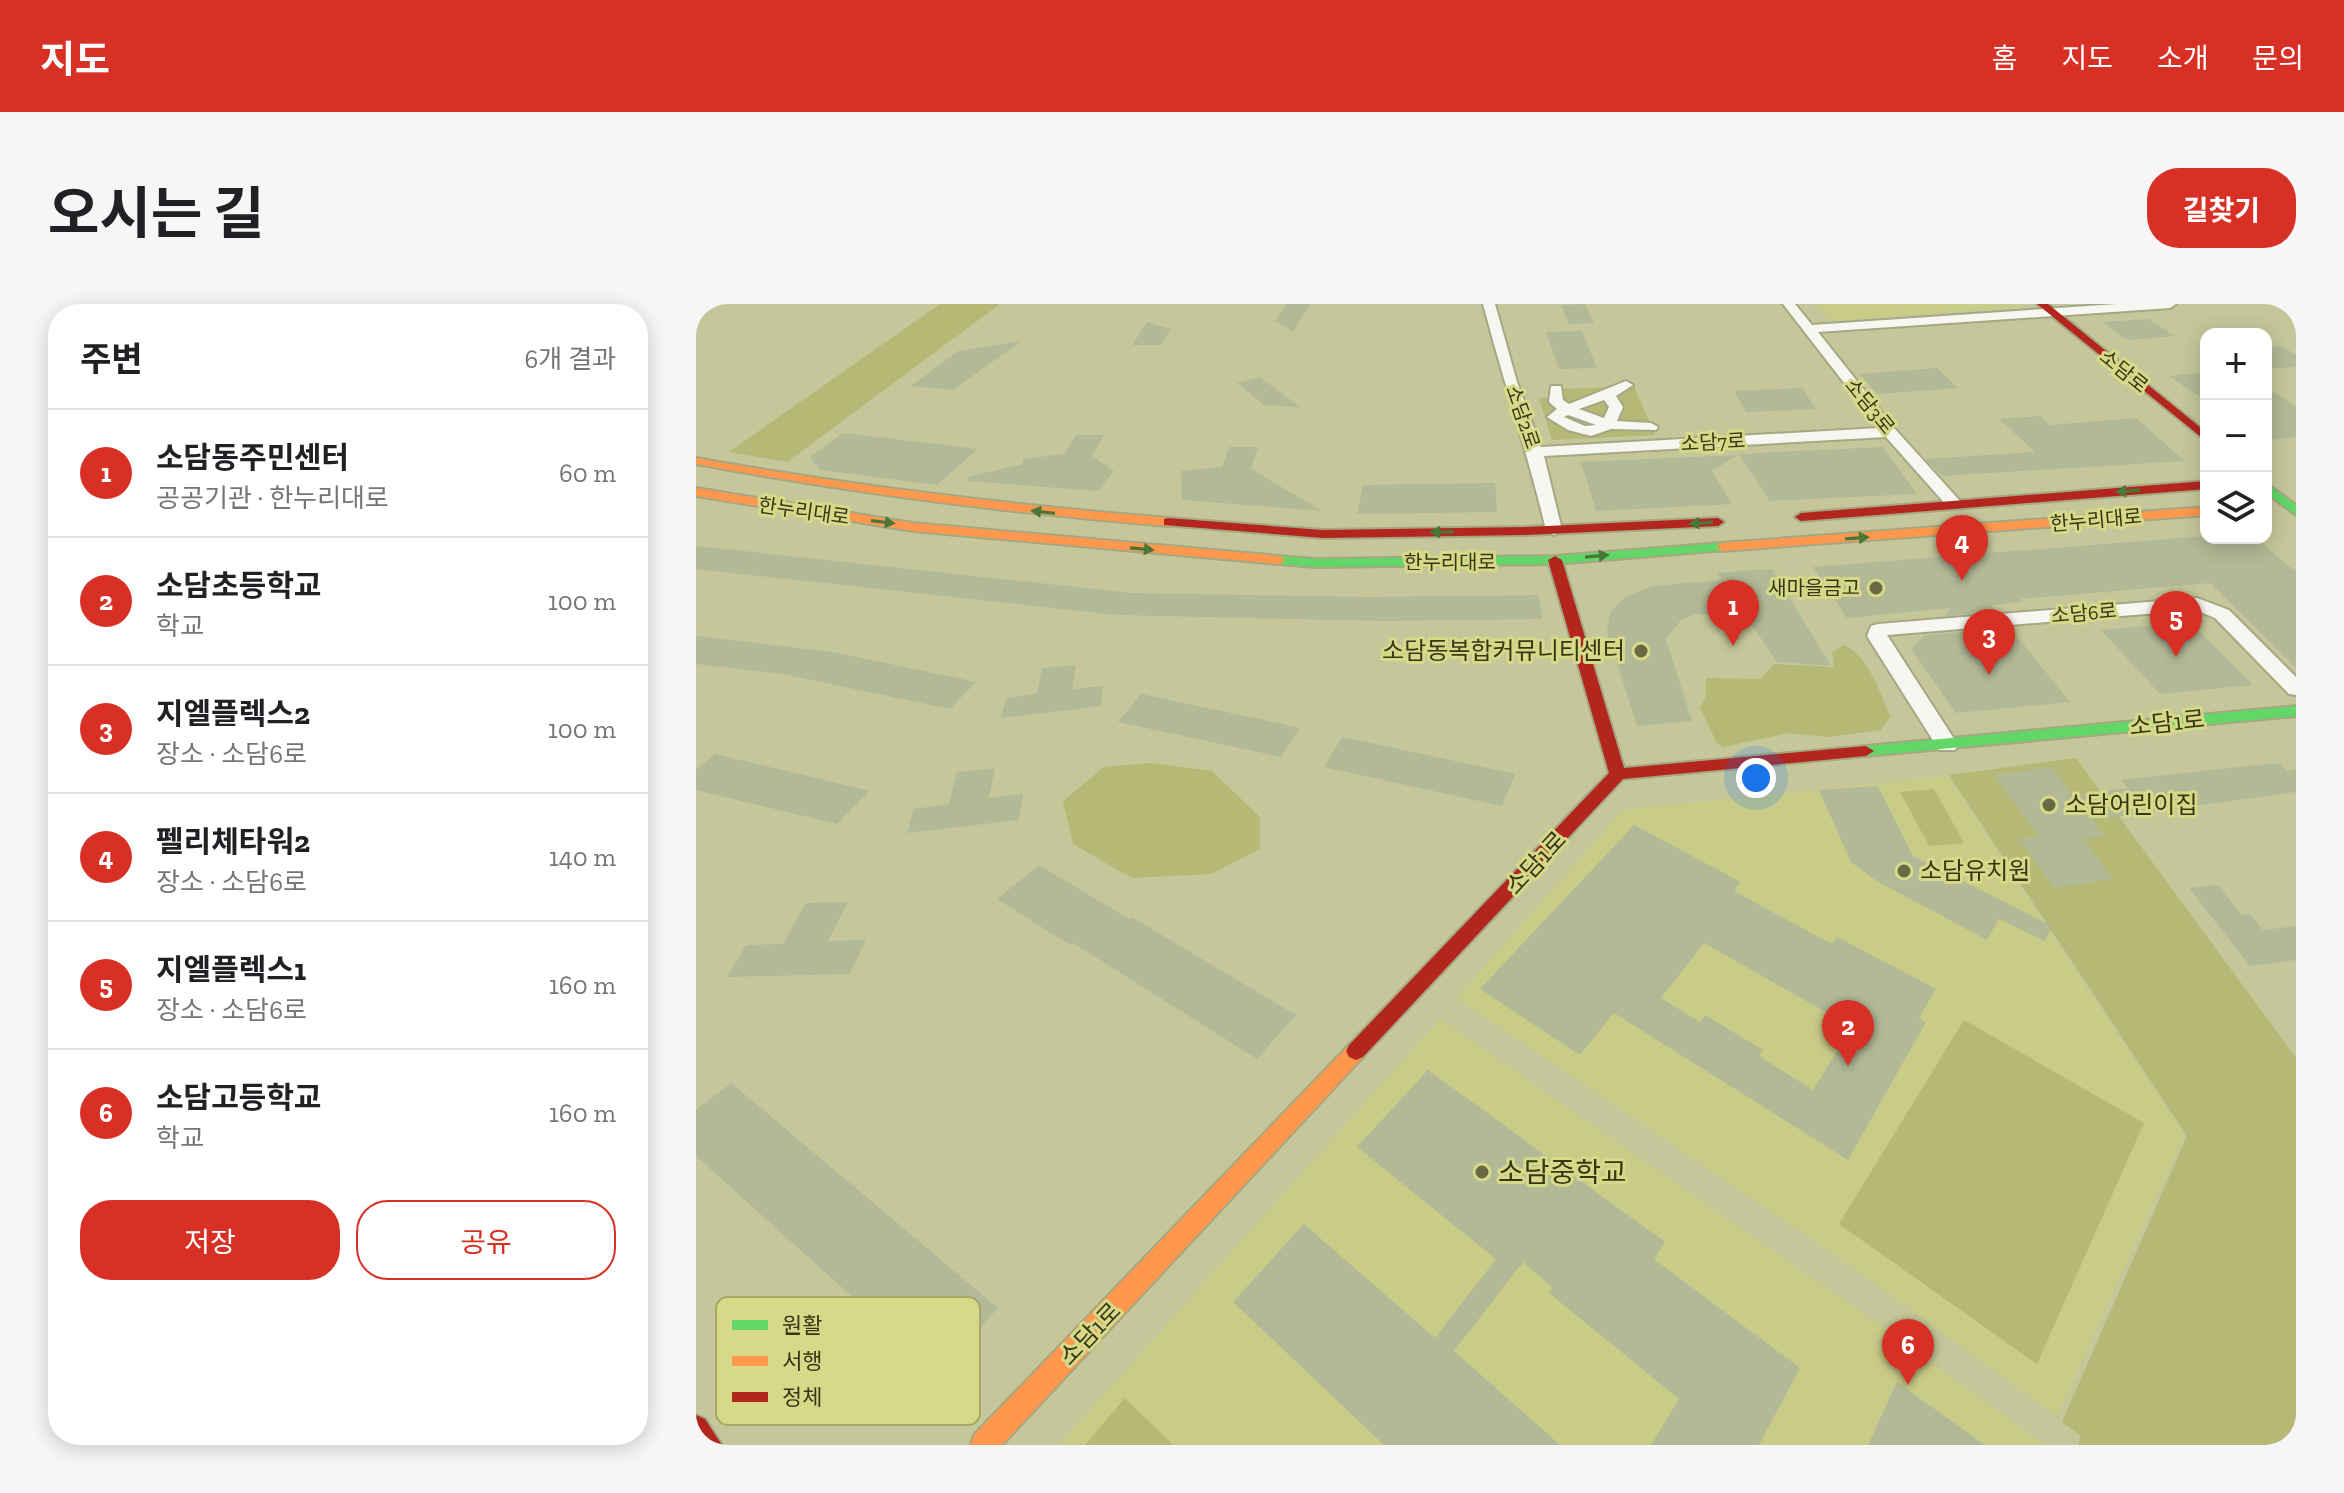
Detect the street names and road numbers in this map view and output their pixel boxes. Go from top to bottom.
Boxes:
street label: 소담로 [2095,344,2153,398]
street label: 소담3로 [1840,373,1900,439]
street label: 소담2로 [1501,382,1545,452]
street label: 소담7로 [1680,428,1746,456]
street label: 한누리대로 [757,493,851,529]
street label: 한누리대로 [2049,504,2143,536]
street label: 한누리대로 [1404,550,1496,574]
street label: 소담6로 [2050,598,2118,628]
street label: 소담1로 [2128,704,2206,741]
street label: 소담1로 [1499,825,1572,900]
street label: 소담1로 [1053,1296,1126,1371]

